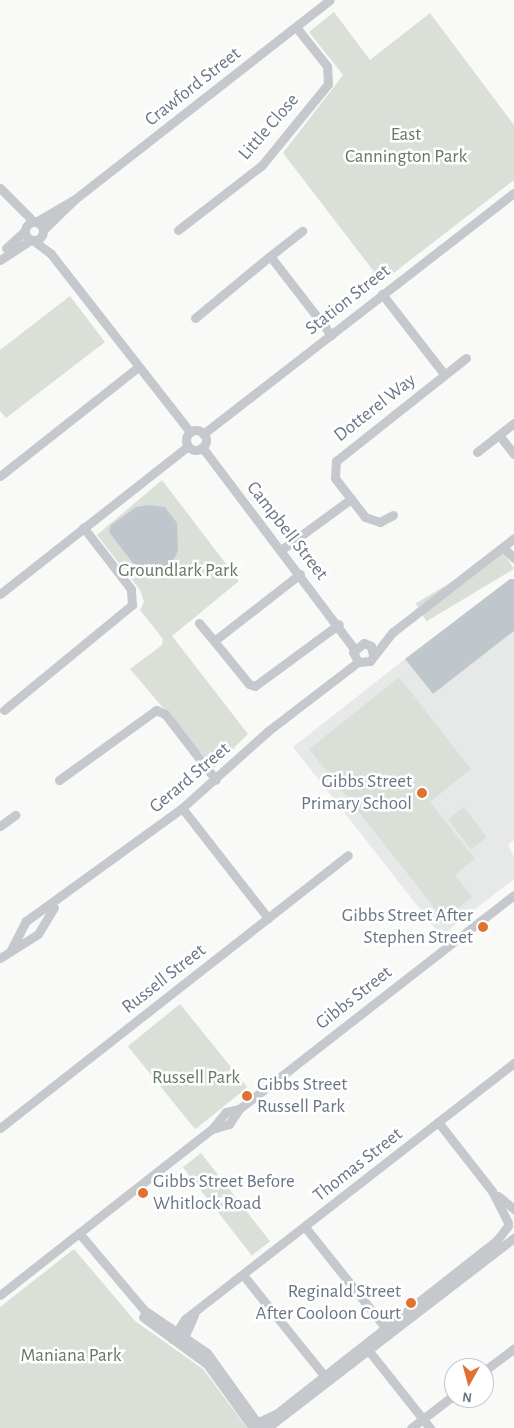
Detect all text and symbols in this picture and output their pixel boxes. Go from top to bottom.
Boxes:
street label: Crawford Street [141,43,245,131]
street label: Little Close [234,89,304,165]
park label: East Cannington Park [345,124,467,168]
street label: Station Street [301,260,395,340]
street label: Dotterel Way [330,369,420,447]
street label: Campbell Street [241,477,333,585]
park label: Groundlark Park [118,560,238,582]
street label: Gerard Street [145,738,235,818]
place label: Gibbs Street Primary School [301,771,412,815]
marker: Gibbs Street Primary School [416,787,428,799]
place label: Gibbs Street After Stephen Street [342,905,473,949]
marker: Gibbs Street After Stephen Street [477,921,489,933]
street label: Russell Street [118,939,210,1019]
street label: Gibbs Street [311,961,397,1035]
park label: Russell Park [152,1067,240,1089]
place label: Gibbs Street Russell Park [257,1074,347,1118]
marker: Gibbs Street Russell Park [241,1090,253,1102]
street label: Thomas Street [309,1123,407,1207]
place label: Gibbs Street Before Whitlock Road [153,1171,295,1215]
marker: Gibbs Street Before Whitlock Road [137,1187,149,1199]
place label: Reginald Street After Cooloon Court [255,1281,401,1325]
marker: Reginald Street After Cooloon Court [405,1297,417,1309]
park label: Maniana Park [21,1345,121,1367]
north arrow [444,1358,494,1408]
text: N [462,1389,473,1404]

